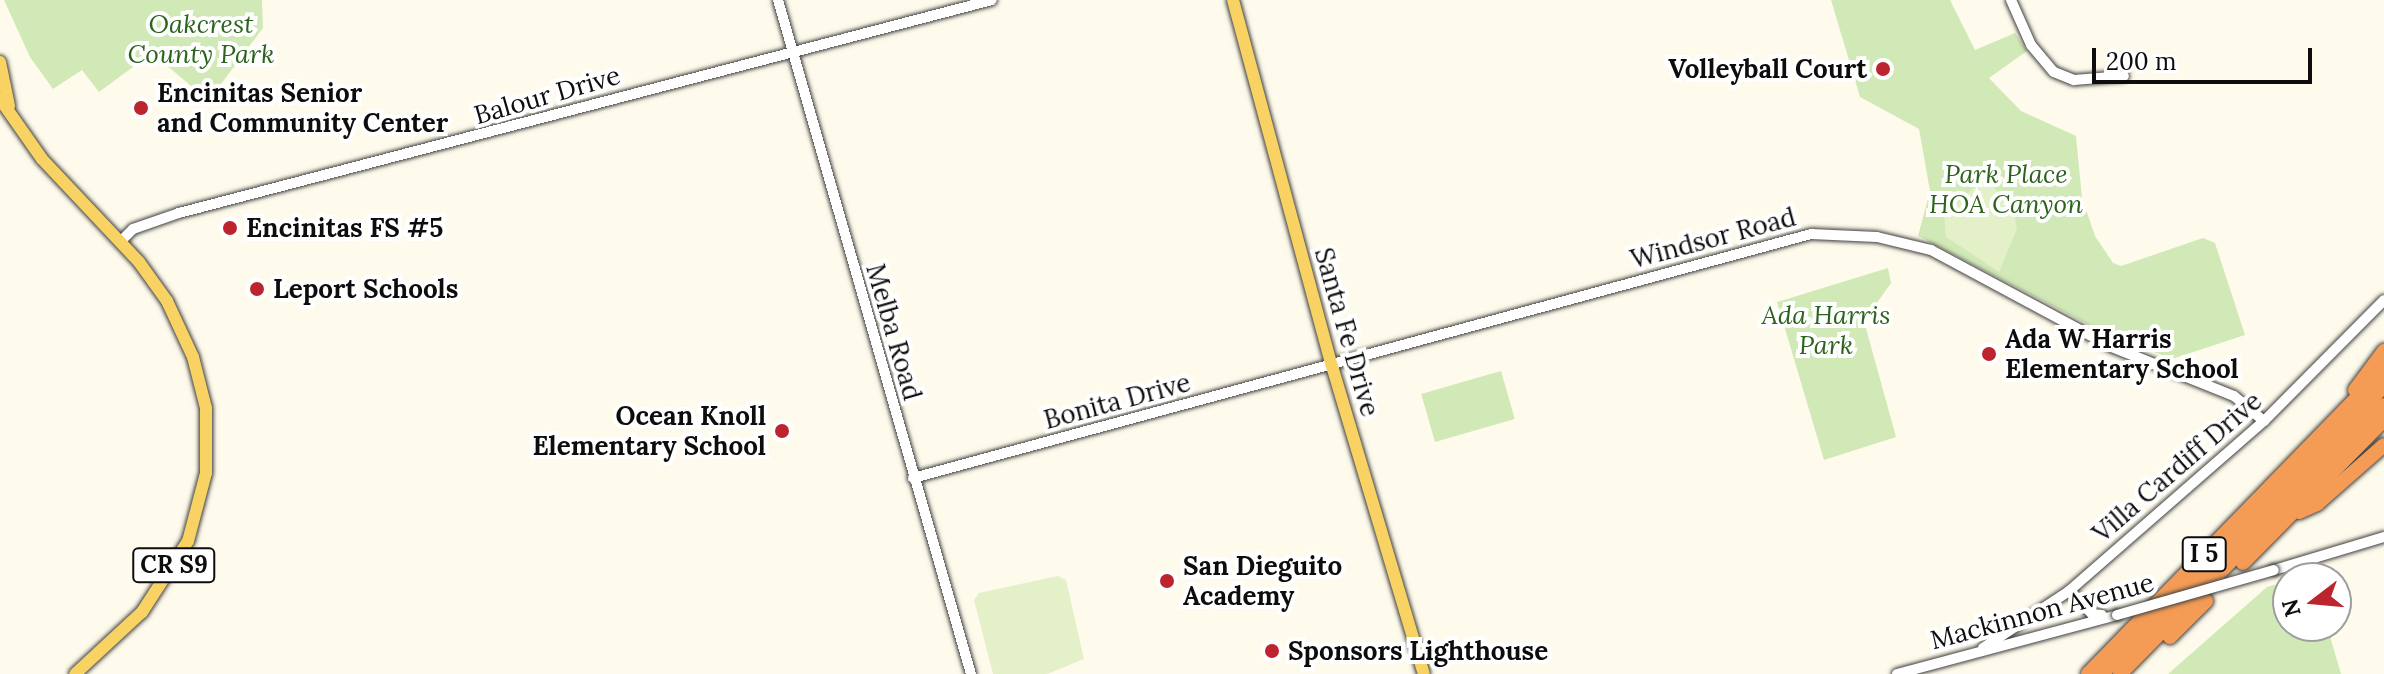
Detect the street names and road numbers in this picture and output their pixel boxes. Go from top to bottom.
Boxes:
street label: Balour Drive [470,59,624,131]
street label: Windsor Road [1627,201,1799,275]
street label: Santa Fe Drive [1308,244,1386,420]
street label: Melba Road [860,260,928,404]
street label: Bonita Drive [1040,366,1194,436]
street label: Villa Cardiff Drive [2086,385,2268,549]
road number: I 5 [2180,534,2228,574]
road number: CR S9 [132,545,216,585]
street label: Mackinnon Avenue [1927,566,2157,656]

